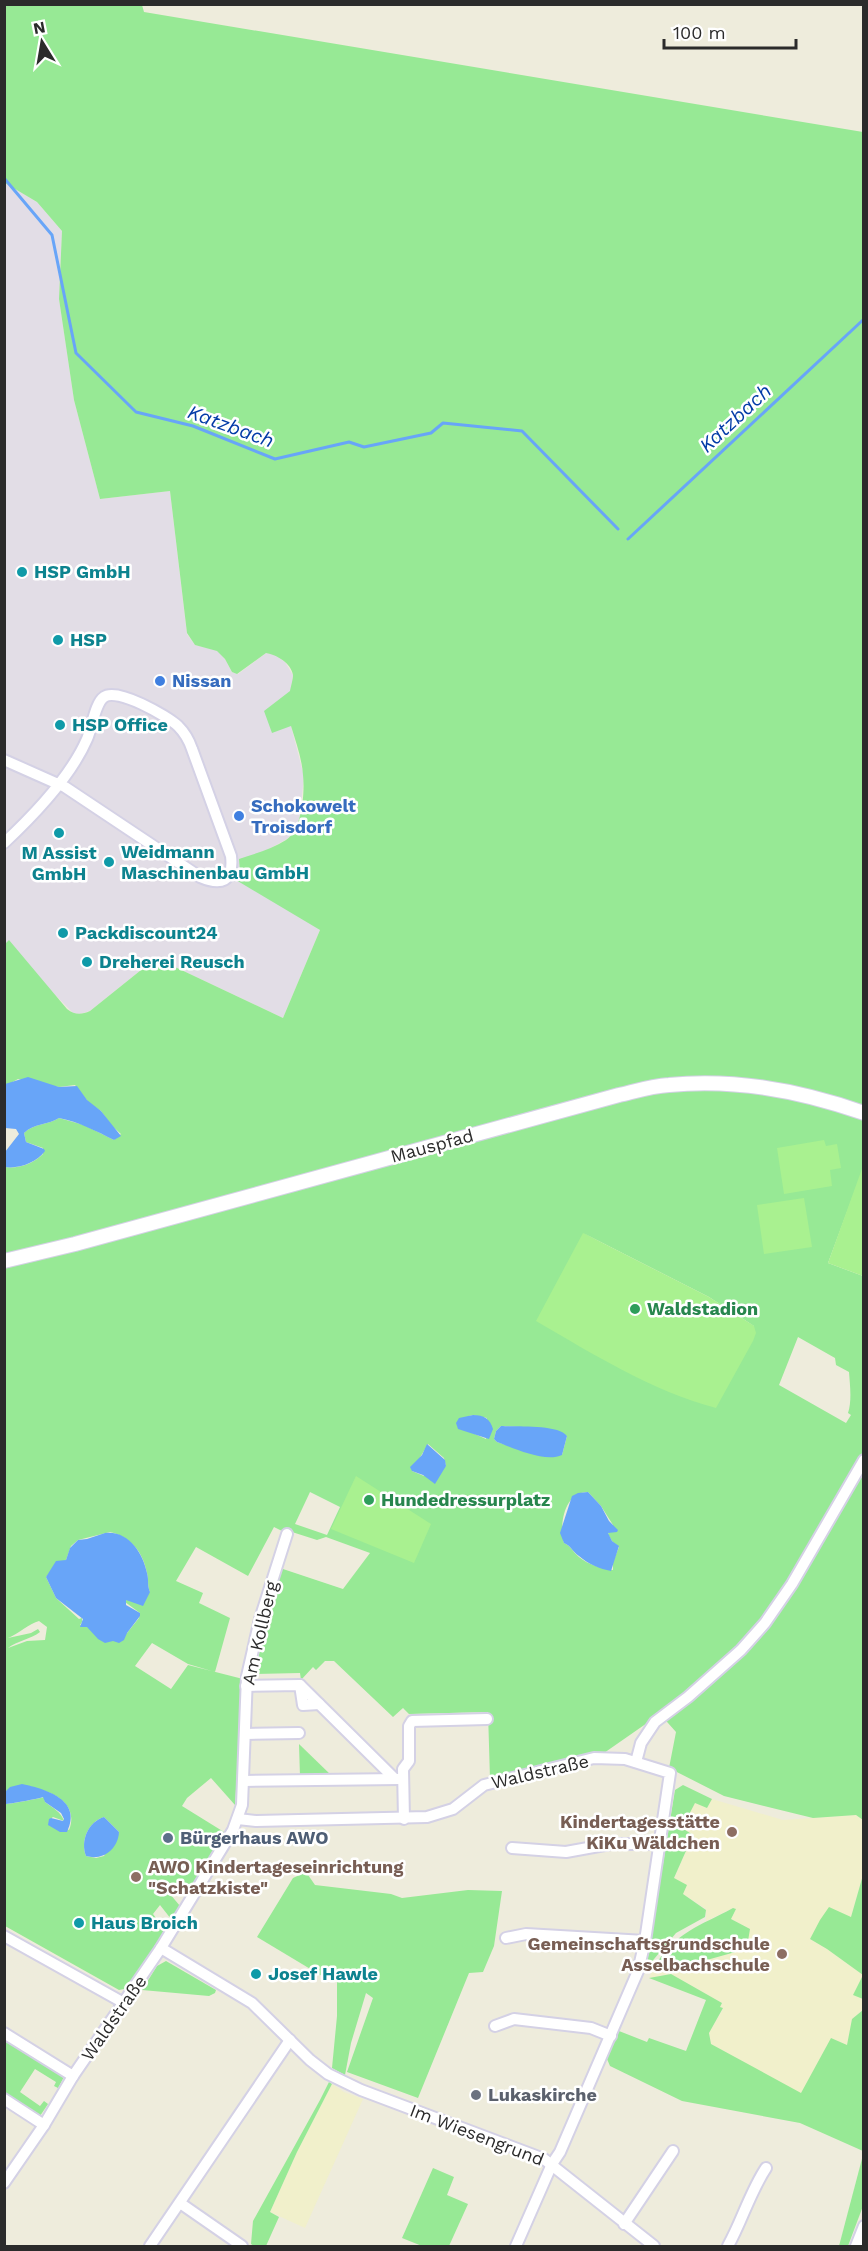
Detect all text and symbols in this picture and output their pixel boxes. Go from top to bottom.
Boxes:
north arrow [12,12,72,72]
scale bar [664,12,796,50]
text: N [32,17,47,38]
text: 100 m [673,22,726,43]
water label: Katzbach [694,379,776,457]
water label: Katzbach [185,399,277,453]
place label: HSP GmbH [34,561,131,582]
marker: HSP GmbH [15,565,29,579]
place label: HSP [70,629,107,650]
marker: HSP [51,633,65,647]
place label: Nissan [172,670,231,691]
marker: Nissan [153,674,167,688]
place label: HSP Office [72,714,168,735]
marker: HSP Office [53,718,67,732]
place label: Schokowelt Troisdorf [251,795,356,837]
marker: Schokowelt Troisdorf [232,809,246,823]
marker: M Assist GmbH [52,826,66,840]
place label: Weidmann Maschinenbau GmbH [121,841,309,883]
place label: M Assist GmbH [21,842,97,884]
marker: Weidmann Maschinenbau GmbH [102,855,116,869]
place label: Packdiscount24 [75,922,218,943]
marker: Packdiscount24 [56,926,70,940]
place label: Dreherei Reusch [99,951,245,972]
marker: Dreherei Reusch [80,955,94,969]
street label: Mauspfad [388,1124,476,1167]
place label: Waldstadion [647,1298,758,1319]
marker: Waldstadion [628,1302,642,1316]
place label: Hundedressurplatz [381,1489,550,1510]
marker: Hundedressurplatz [362,1493,376,1507]
street label: Am Kollberg [237,1578,282,1687]
street label: Waldstraße [489,1750,591,1793]
place label: Kindertagesstätte KiKu Wäldchen [560,1811,720,1853]
marker: Kindertagesstätte KiKu Wäldchen [725,1825,739,1839]
place label: Bürgerhaus AWO [180,1827,328,1848]
marker: Bürgerhaus AWO [161,1831,175,1845]
place label: AWO Kindertageseinrichtung "Schatzkiste" [148,1856,404,1898]
marker: AWO Kindertageseinrichtung "Schatzkiste" [129,1870,143,1884]
place label: Haus Broich [91,1912,198,1933]
marker: Haus Broich [72,1916,86,1930]
place label: Gemeinschaftsgrundschule Asselbachschule [528,1933,770,1975]
marker: Gemeinschaftsgrundschule Asselbachschule [775,1947,789,1961]
place label: Josef Hawle [268,1963,378,1984]
marker: Josef Hawle [249,1967,263,1981]
street label: Waldstraße [76,1971,151,2064]
place label: Lukaskirche [488,2084,597,2105]
marker: Lukaskirche [469,2088,483,2102]
street label: Im Wiesengrund [407,2099,547,2170]

